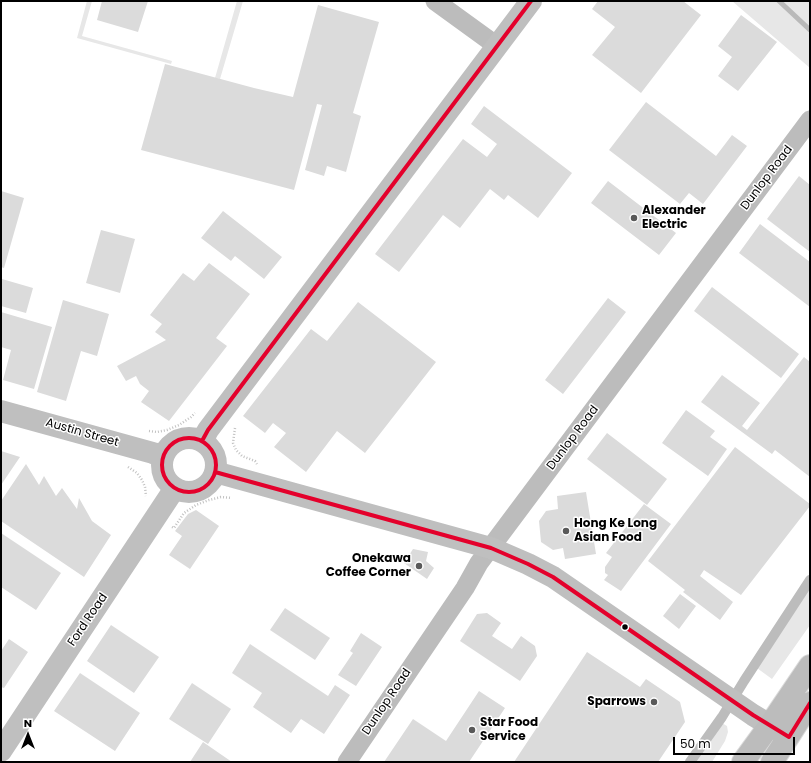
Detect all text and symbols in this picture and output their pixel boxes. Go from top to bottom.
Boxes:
street label: Dunlop Road [738,143,796,213]
place label: Alexander Electric [642,204,706,232]
marker: Alexander Electric [629,213,639,223]
street label: Dunlop Road [544,403,602,473]
street label: Austin Street [44,416,120,450]
place label: Hong Ke Long Asian Food [574,517,657,545]
marker: Hong Ke Long Asian Food [561,526,571,536]
place label: Onekawa Coffee Corner [326,552,411,580]
marker: Onekawa Coffee Corner [414,561,424,571]
street label: Ford Road [65,591,111,649]
unlabelled marker [620,622,630,632]
street label: Dunlop Road [360,666,414,738]
place label: Sparrows [587,695,646,709]
marker: Sparrows [649,697,659,707]
north arrow [8,715,48,755]
text: N [24,715,32,731]
place label: Star Food Service [480,716,538,744]
marker: Star Food Service [467,725,477,735]
scale bar [675,729,797,755]
text: 50 m [680,735,711,752]

